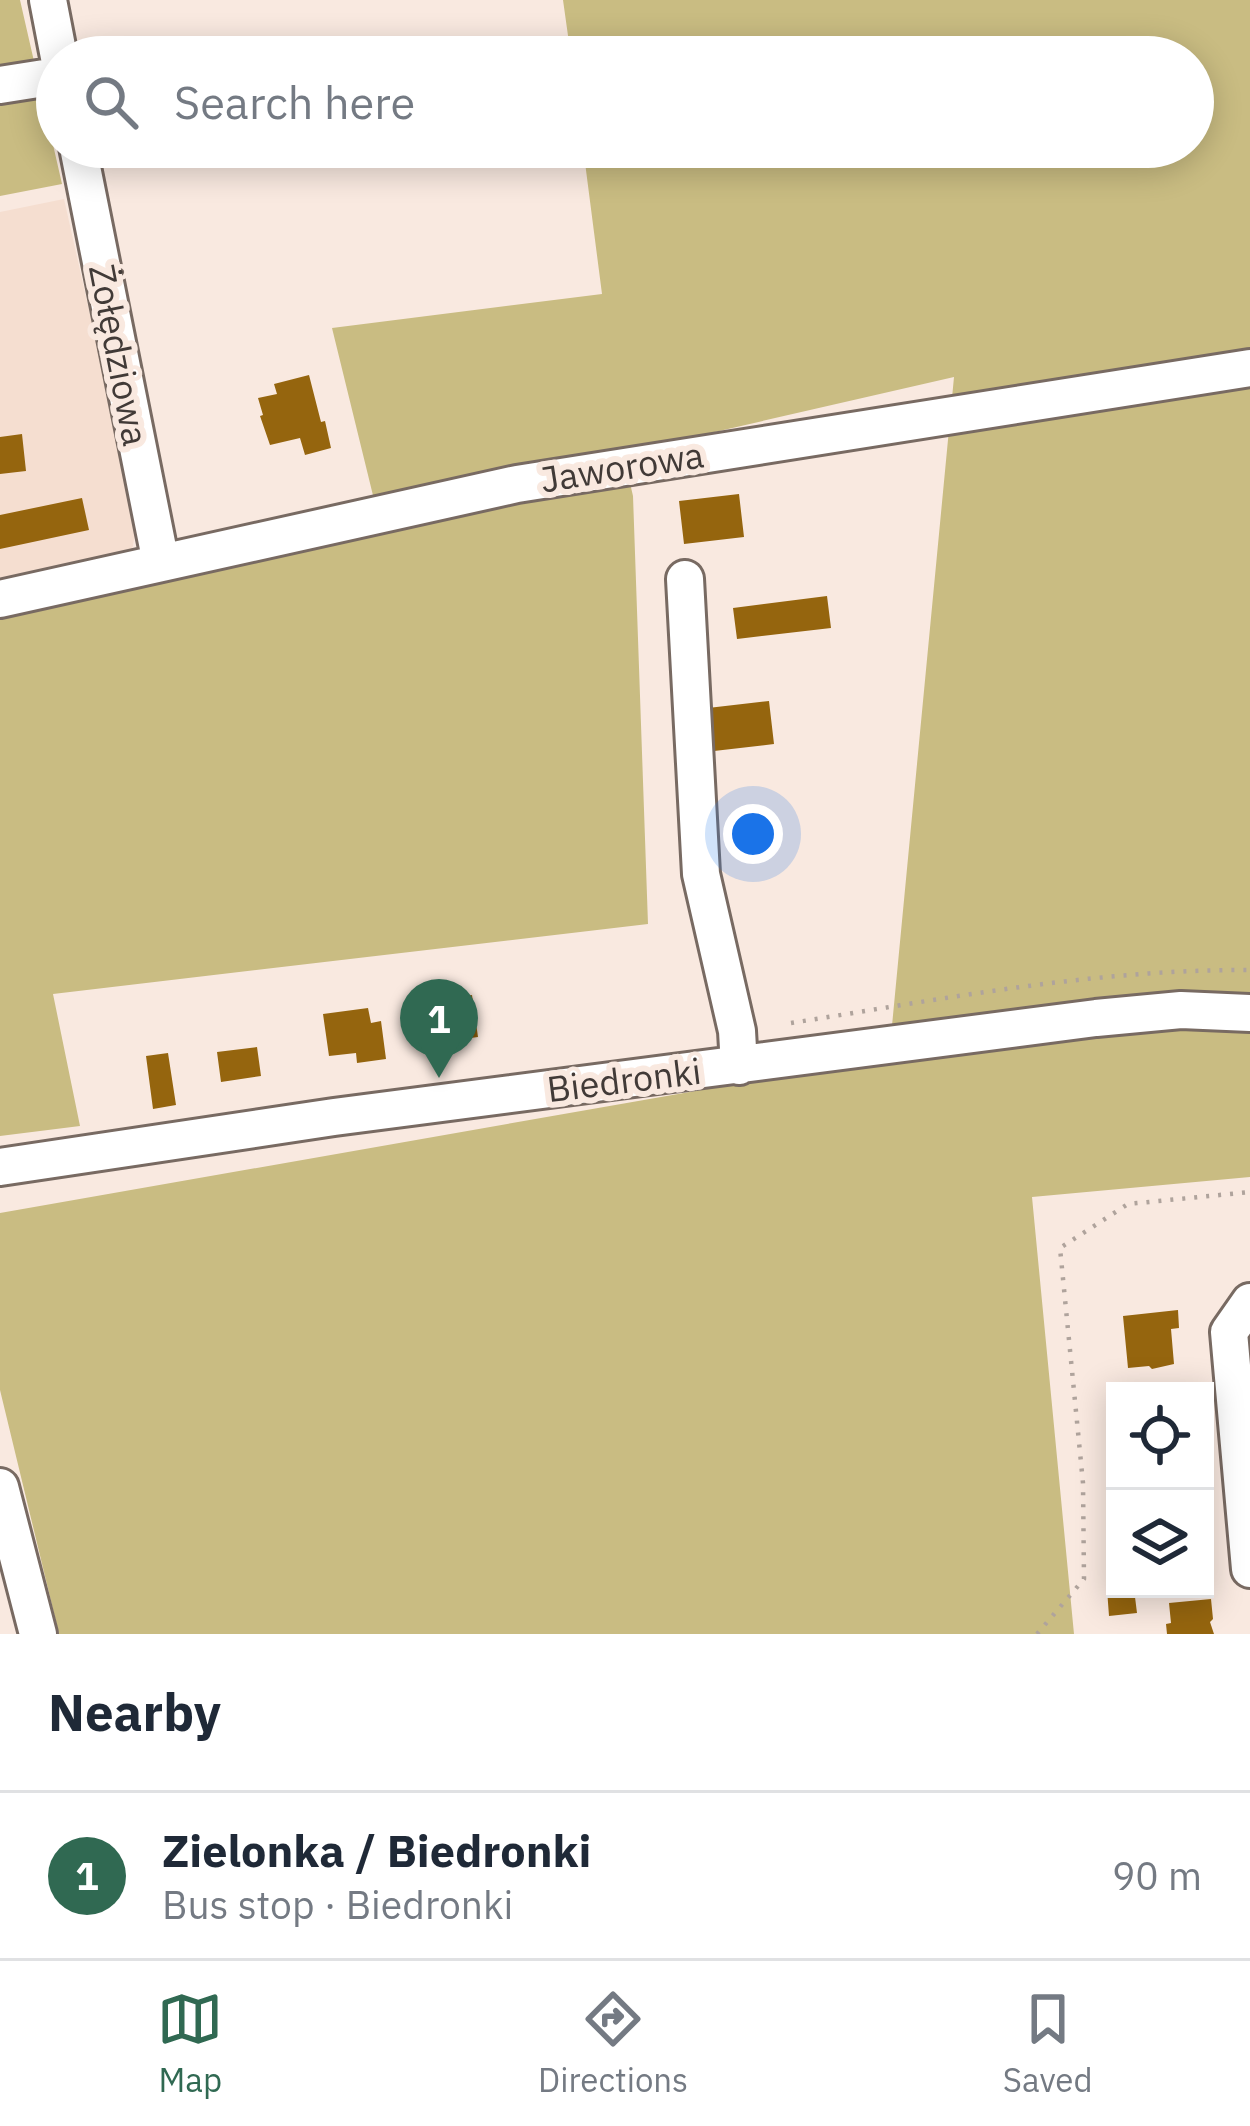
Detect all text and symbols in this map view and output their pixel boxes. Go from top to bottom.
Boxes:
search box [36,36,1214,168]
icon: search [78,69,144,135]
text: Search here [174,73,415,131]
street label: Żołędziowa [79,260,160,450]
street label: Jaworowa [537,430,707,503]
your location [723,804,783,864]
pin: 1 [400,979,478,1078]
street label: Biedronki [544,1047,704,1112]
map controls [1106,1382,1214,1598]
button: locate [1106,1382,1214,1490]
button: layers [1106,1490,1214,1598]
text: Nearby [48,1679,221,1745]
text: Zielonka / Biedronki [162,1821,591,1879]
text: 1 [75,1850,99,1901]
text: 90 m [1112,1850,1202,1901]
text: Bus stop · Biedronki [162,1879,513,1930]
tab: Map [157,1986,223,2101]
tab: Directions [538,1986,688,2101]
tab: Saved [1003,1986,1093,2101]

